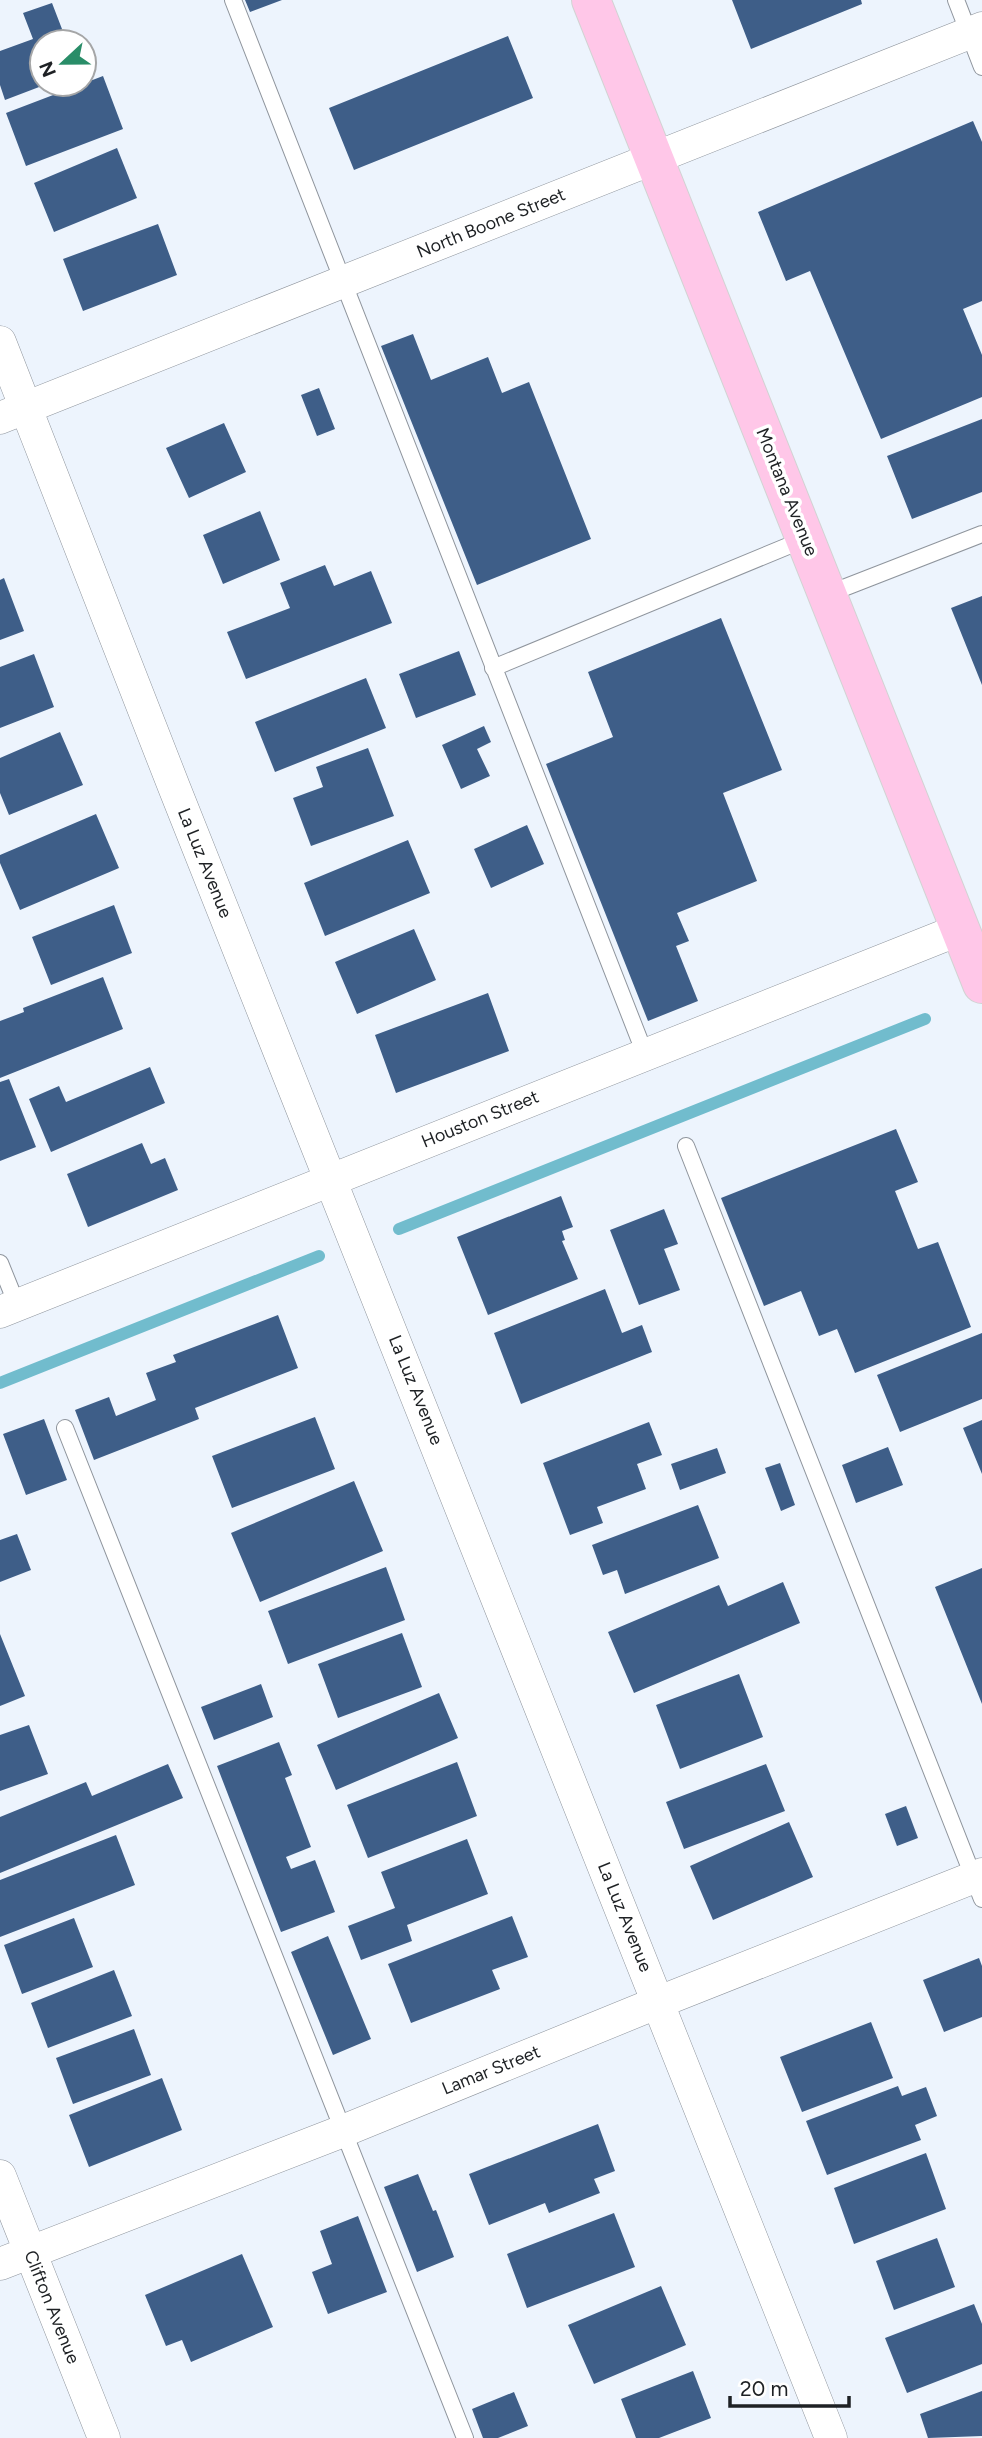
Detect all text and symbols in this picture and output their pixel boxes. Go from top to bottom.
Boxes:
north arrow [28,28,98,98]
text: N [34,58,61,80]
street label: North Boone Street [413,183,569,263]
street label: Montana Avenue [751,425,823,559]
street label: La Luz Avenue [173,805,237,921]
street label: Houston Street [418,1085,542,1153]
street label: La Luz Avenue [384,1332,448,1448]
street label: La Luz Avenue [593,1859,657,1975]
street label: Lamar Street [439,2040,544,2100]
street label: Clifton Avenue [19,2247,85,2367]
scale bar [730,2364,849,2408]
text: 20 m [740,2376,788,2401]

